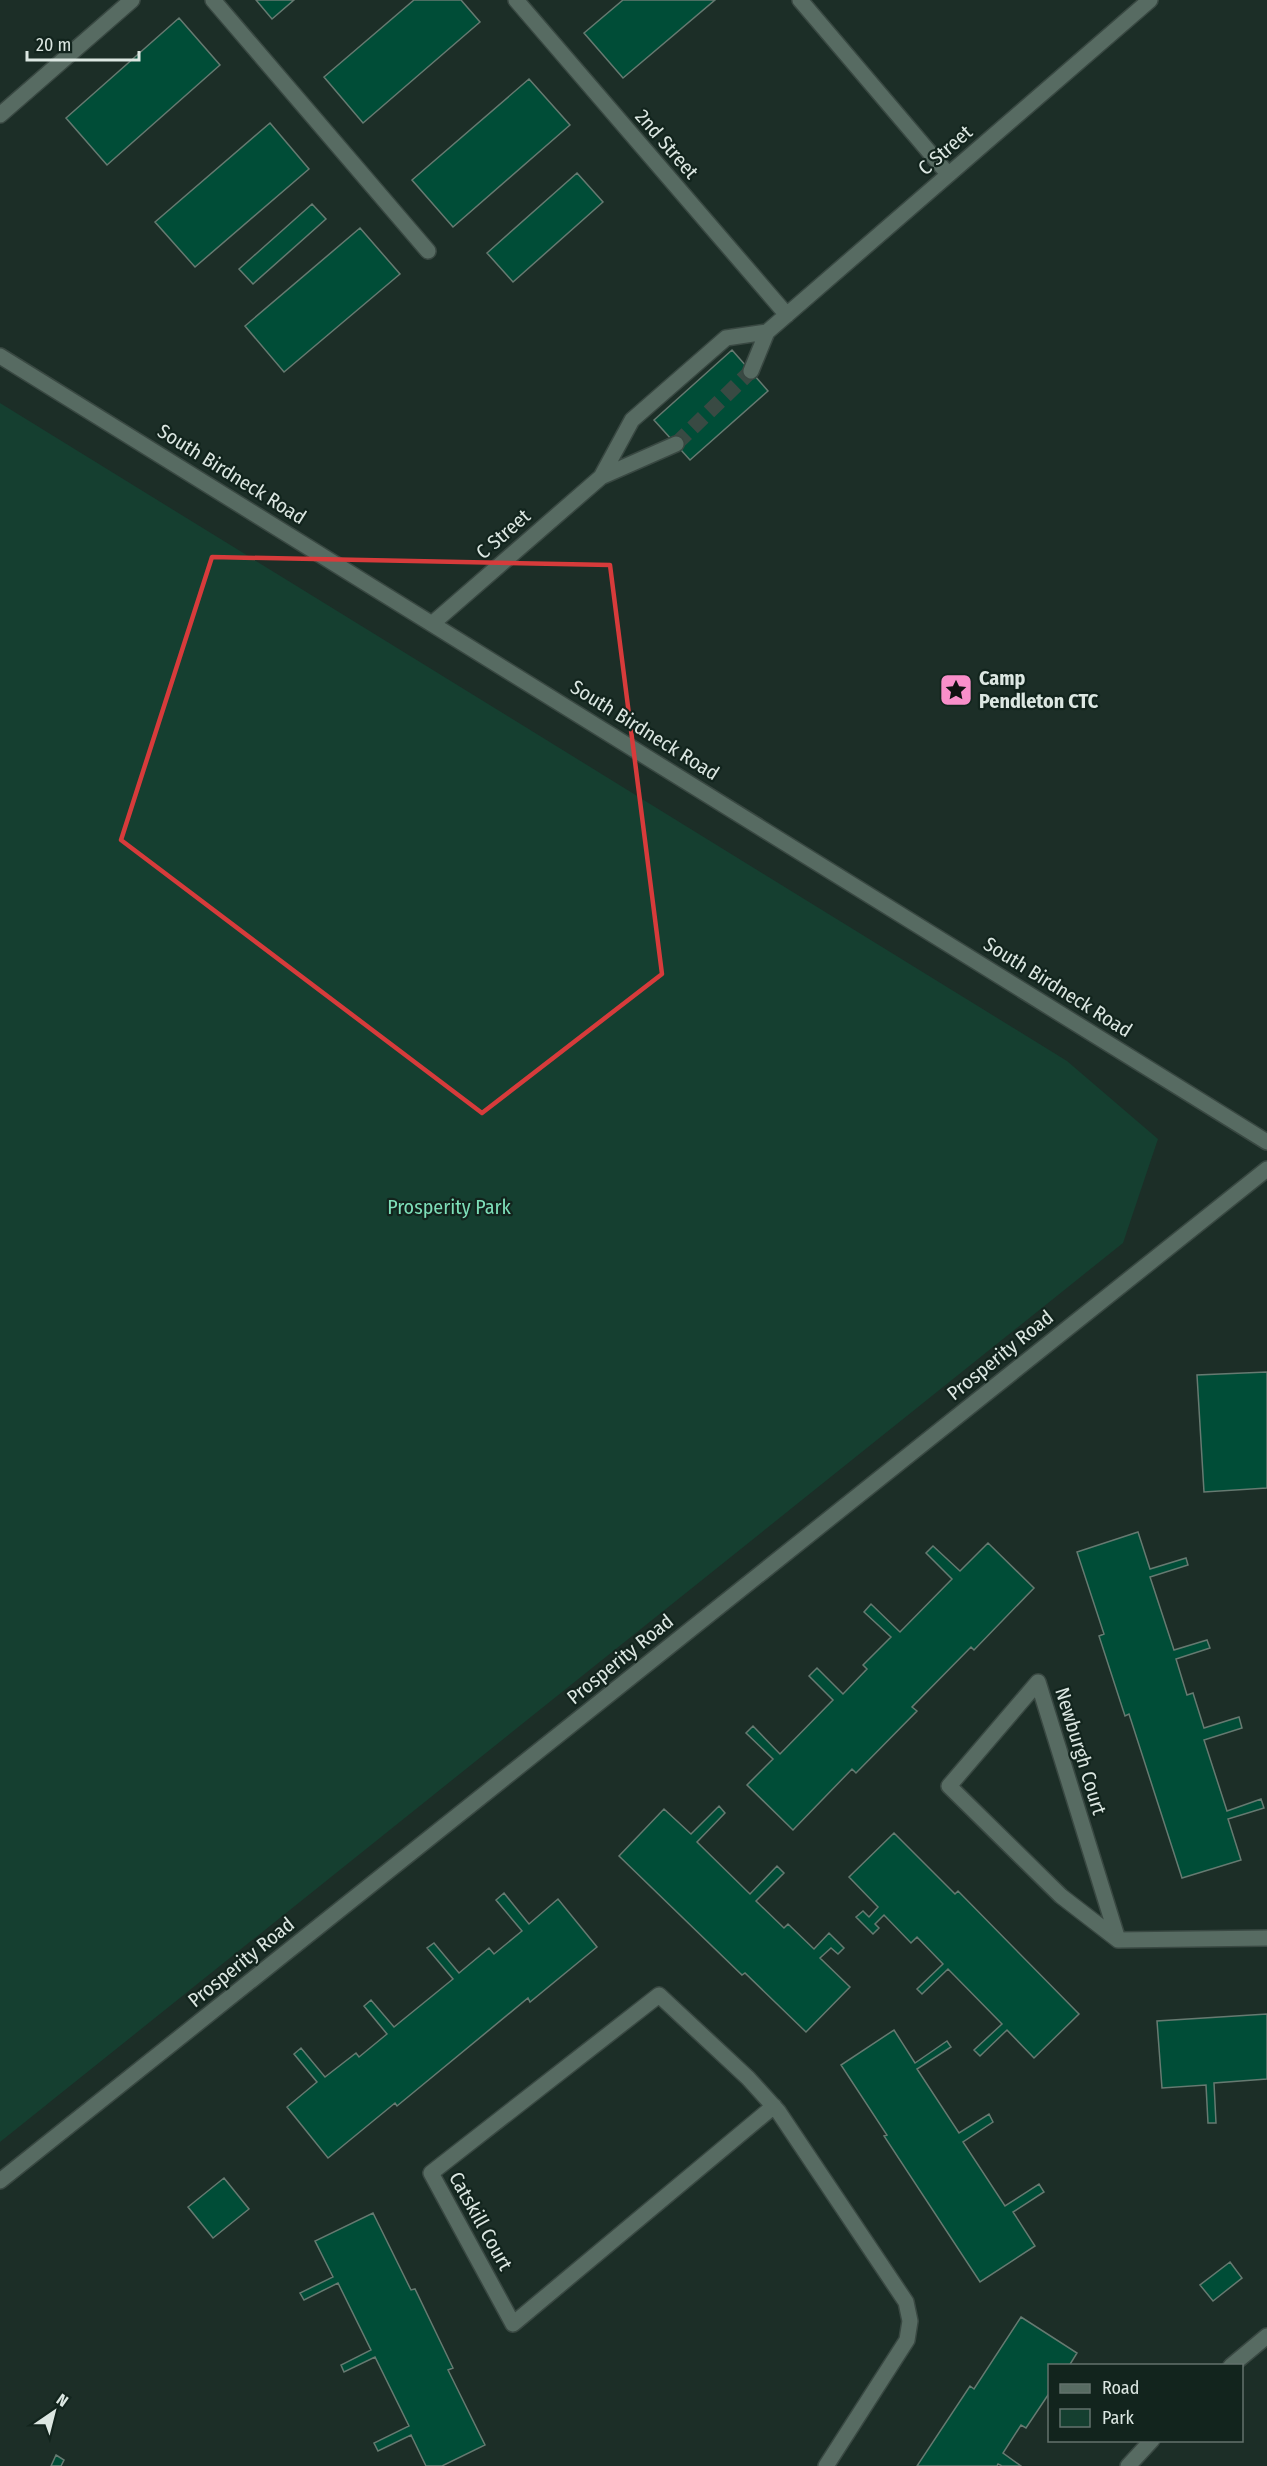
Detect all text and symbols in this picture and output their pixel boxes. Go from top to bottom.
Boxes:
scale bar [27,24,140,62]
text: 20 m [36,34,71,56]
street label: 2nd Street [630,104,704,184]
street label: C Street [913,120,977,180]
street label: South Birdneck Road [153,419,311,529]
street label: C Street [471,504,535,564]
place label: Camp Pendleton CTC [979,666,1099,713]
place icon: Camp Pendleton CTC [938,672,974,708]
street label: South Birdneck Road [566,675,724,785]
street label: South Birdneck Road [979,932,1137,1042]
park label: Prosperity Park [387,1195,512,1219]
street label: Prosperity Road [942,1305,1058,1405]
street label: Prosperity Road [562,1609,678,1709]
street label: Newburgh Court [1050,1684,1112,1818]
street label: Prosperity Road [183,1912,299,2012]
street label: Catskill Court [444,2168,518,2275]
legend [1048,2364,1243,2442]
text: Road [1102,2377,1139,2399]
north arrow [24,2382,84,2442]
text: N [53,2390,72,2411]
text: Park [1102,2407,1135,2429]

